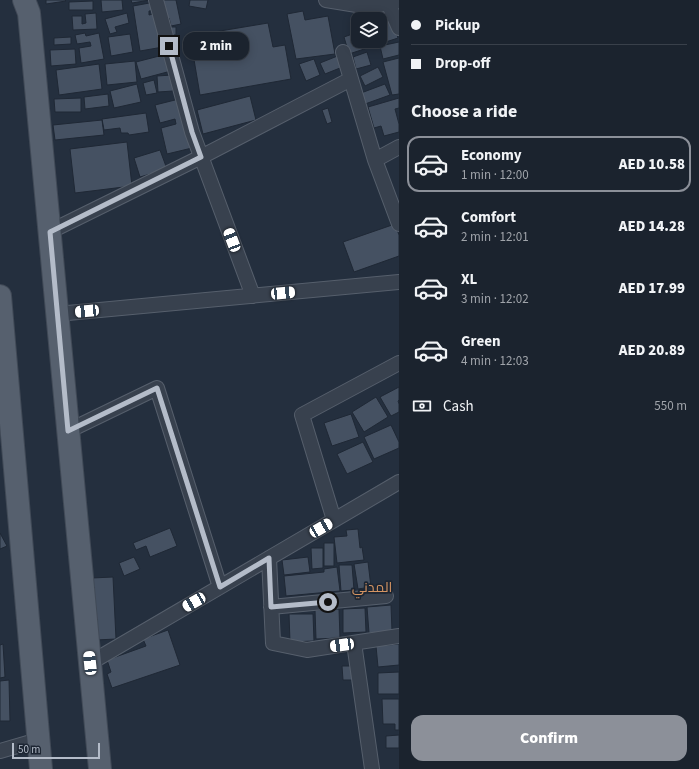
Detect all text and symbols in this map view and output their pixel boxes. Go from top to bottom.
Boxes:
map controls [351,12,387,48]
button: layers [351,12,387,48]
text: Pickup [435,15,480,36]
callout: 2 min [183,32,249,60]
route end [160,37,178,55]
text: 2 min [200,37,232,55]
text: Drop-off [435,53,490,74]
text: Choose a ride [411,99,517,124]
text: Economy [461,145,522,166]
icon: car [413,146,449,182]
text: AED 10.58 [619,154,685,175]
text: 1 min · 12:00 [461,166,529,184]
text: Comfort [461,207,516,228]
icon: car [413,208,449,244]
text: AED 14.28 [619,216,685,237]
car [222,227,242,253]
text: 2 min · 12:01 [461,228,529,246]
text: XL [461,269,477,290]
icon: car [413,270,449,306]
text: AED 17.99 [619,278,685,299]
car [271,286,295,300]
text: 3 min · 12:02 [461,290,529,308]
car [75,304,99,318]
text: Green [461,331,501,352]
icon: car [413,332,449,368]
text: AED 20.89 [619,340,685,361]
text: 4 min · 12:03 [461,352,529,370]
icon: cash [411,395,433,417]
text: Cash [443,396,474,417]
text: 550 m [654,397,687,415]
car [308,517,334,539]
district label: المدني [352,578,392,599]
car [181,591,207,613]
route start [319,593,337,611]
car [329,637,355,653]
car [83,650,97,676]
button: Confirm [411,715,687,761]
scale bar [12,741,100,760]
text: 50 m [18,742,40,757]

